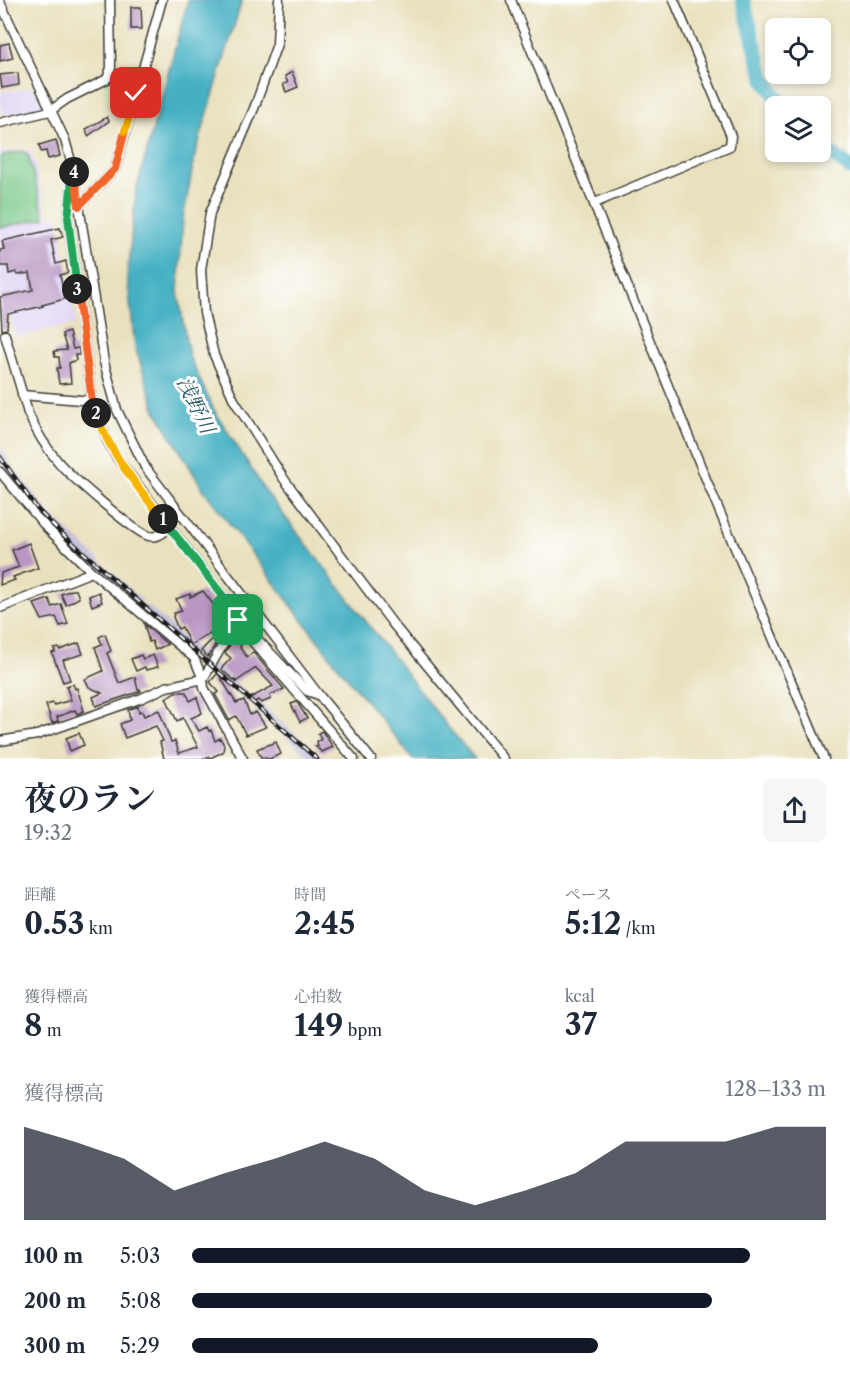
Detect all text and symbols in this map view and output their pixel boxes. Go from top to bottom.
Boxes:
map controls [765,18,831,162]
button: locate [765,18,831,84]
pin [110,67,161,118]
icon: check [119,76,152,109]
button: layers [765,96,831,162]
pin: 4 [59,157,89,187]
text: 4 [69,162,79,182]
pin: 3 [62,274,92,304]
text: 3 [72,279,82,299]
water label: 浅野川 [172,373,221,439]
pin: 2 [81,398,111,428]
text: 2 [91,403,101,423]
pin: 1 [148,504,178,534]
text: 1 [159,509,167,529]
pin [212,594,263,645]
icon: arrive [221,603,254,636]
text: 夜のラン [24,778,156,819]
button: share [763,779,826,842]
text: 19:32 [24,821,72,845]
text: 距離 [24,884,56,904]
text: 時間 [294,884,326,904]
text: ペース [565,884,612,904]
text: 0.53 [24,905,85,942]
text: 2:45 [294,905,355,942]
text: 5:12 [565,905,621,942]
text: km [85,918,113,938]
text: /km [621,918,656,938]
text: 獲得標高 [24,986,88,1006]
text: 心拍数 [294,986,342,1006]
text: kcal [565,986,595,1006]
text: 37 [565,1006,597,1043]
text: 8 [24,1007,42,1044]
text: 149 [294,1007,344,1044]
text: m [42,1020,62,1040]
text: bpm [344,1020,382,1040]
text: 128–133 m [725,1077,826,1101]
text: 獲得標高 [24,1081,104,1105]
text: 100 m [24,1244,83,1268]
text: 5:03 [120,1244,160,1268]
text: 200 m [24,1289,86,1313]
text: 5:08 [120,1289,161,1313]
text: 300 m [24,1334,86,1358]
text: 5:29 [120,1334,160,1358]

